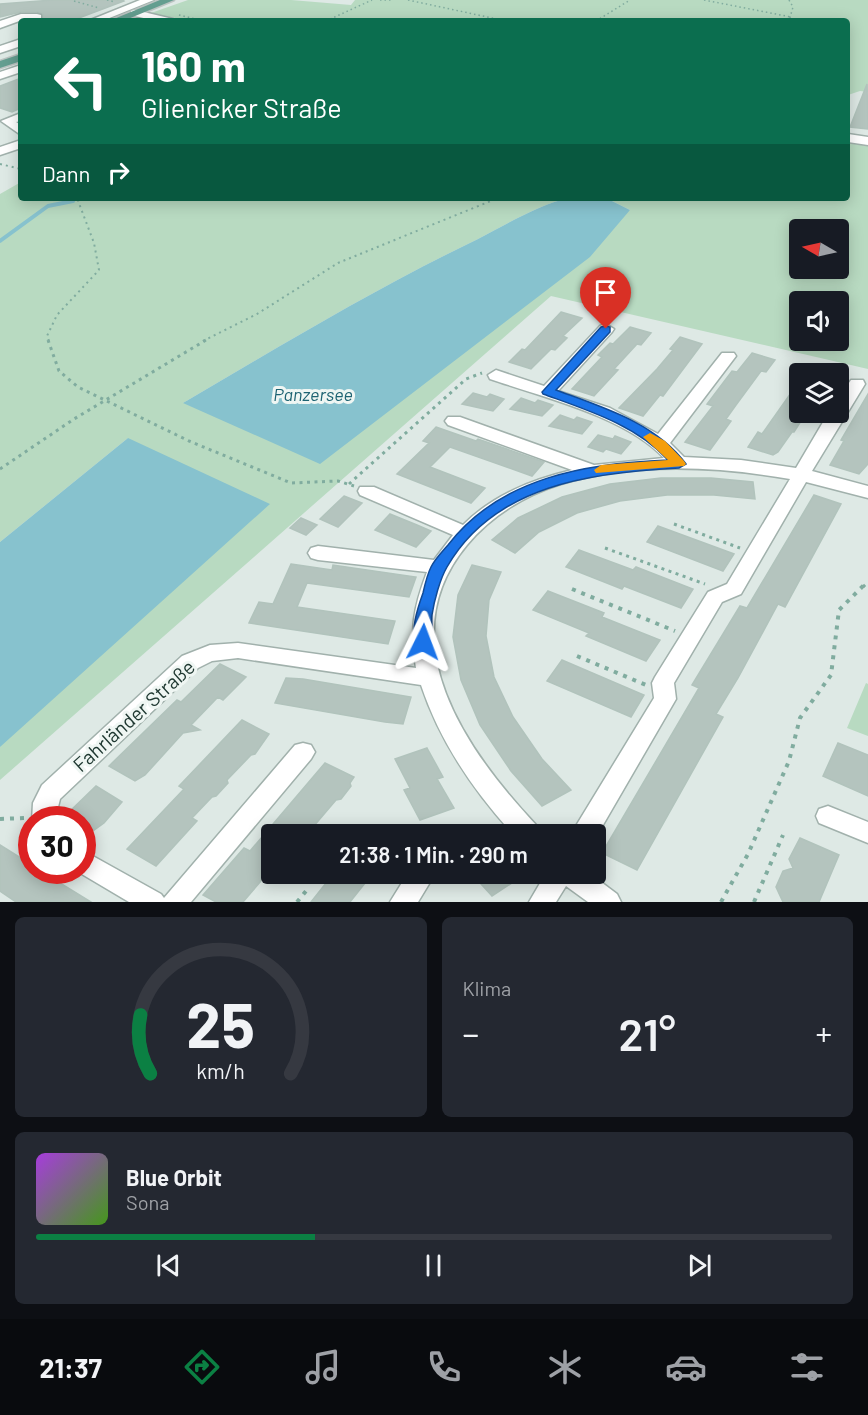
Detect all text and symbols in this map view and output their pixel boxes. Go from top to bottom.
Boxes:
text: 160 m [141,40,246,90]
icon: left [42,42,120,120]
text: Glienicker Straße [141,91,342,123]
icon: right [102,156,135,189]
text: Dann [42,160,90,186]
north arrow [789,219,849,279]
map controls [789,219,849,423]
pin [580,267,631,329]
icon: arrive [589,276,622,309]
button: sound [789,291,849,351]
button: layers [789,363,849,423]
water label: Panzersee [273,383,353,405]
position arrow [391,610,455,674]
street label: Fahrländer Straße [68,654,199,776]
speed limit sign: 30 [18,806,96,884]
text: 21:38 · 1 Min. · 290 m [339,841,528,867]
text: Klima [463,976,511,1000]
text: 25 [186,986,255,1060]
text: 21° [619,1006,676,1060]
text: − [463,1013,479,1053]
text: + [815,1013,832,1053]
text: km/h [196,1058,245,1083]
text: Blue Orbit [126,1164,222,1190]
text: Sona [126,1190,170,1214]
icon: previous [152,1249,185,1282]
icon: pause [417,1249,450,1282]
icon: next [683,1249,716,1282]
icon: directions [181,1346,223,1388]
icon: music [302,1346,344,1388]
icon: phone [423,1346,465,1388]
icon: climate [544,1346,586,1388]
icon: car [665,1346,707,1388]
icon: filters [786,1346,828,1388]
text: 21:37 [40,1351,102,1383]

